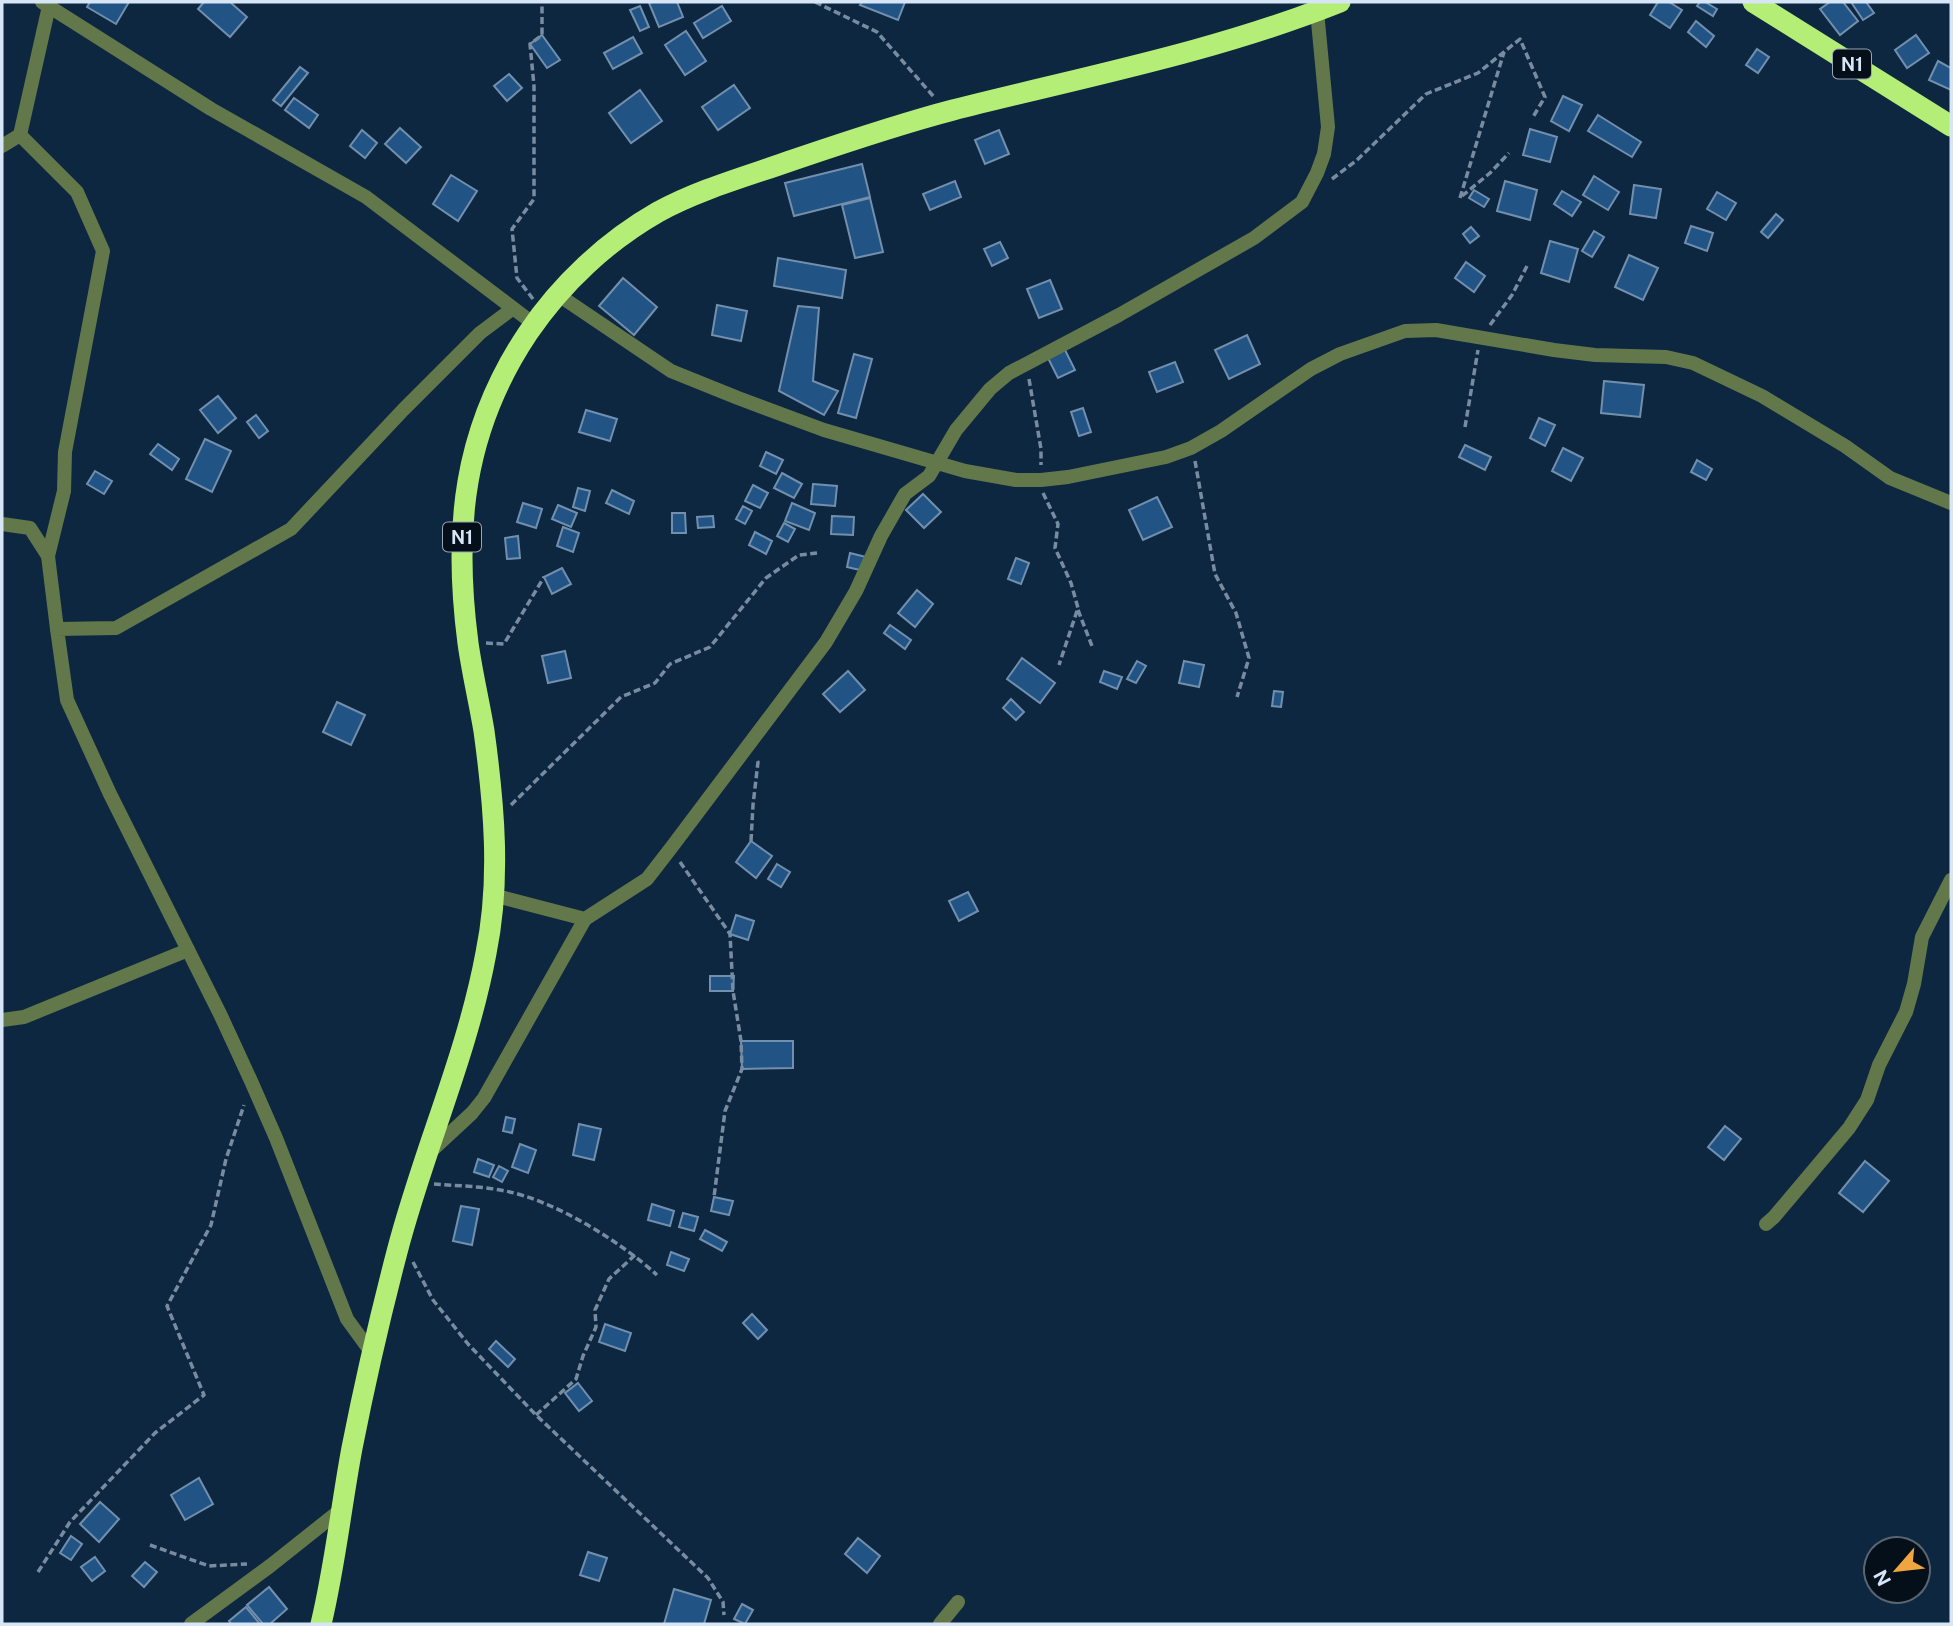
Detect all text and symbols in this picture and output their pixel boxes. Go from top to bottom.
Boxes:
road number: N1 [1833,50,1871,78]
road number: N1 [443,522,481,552]
north arrow [1862,1535,1932,1605]
text: N [1869,1566,1895,1590]

